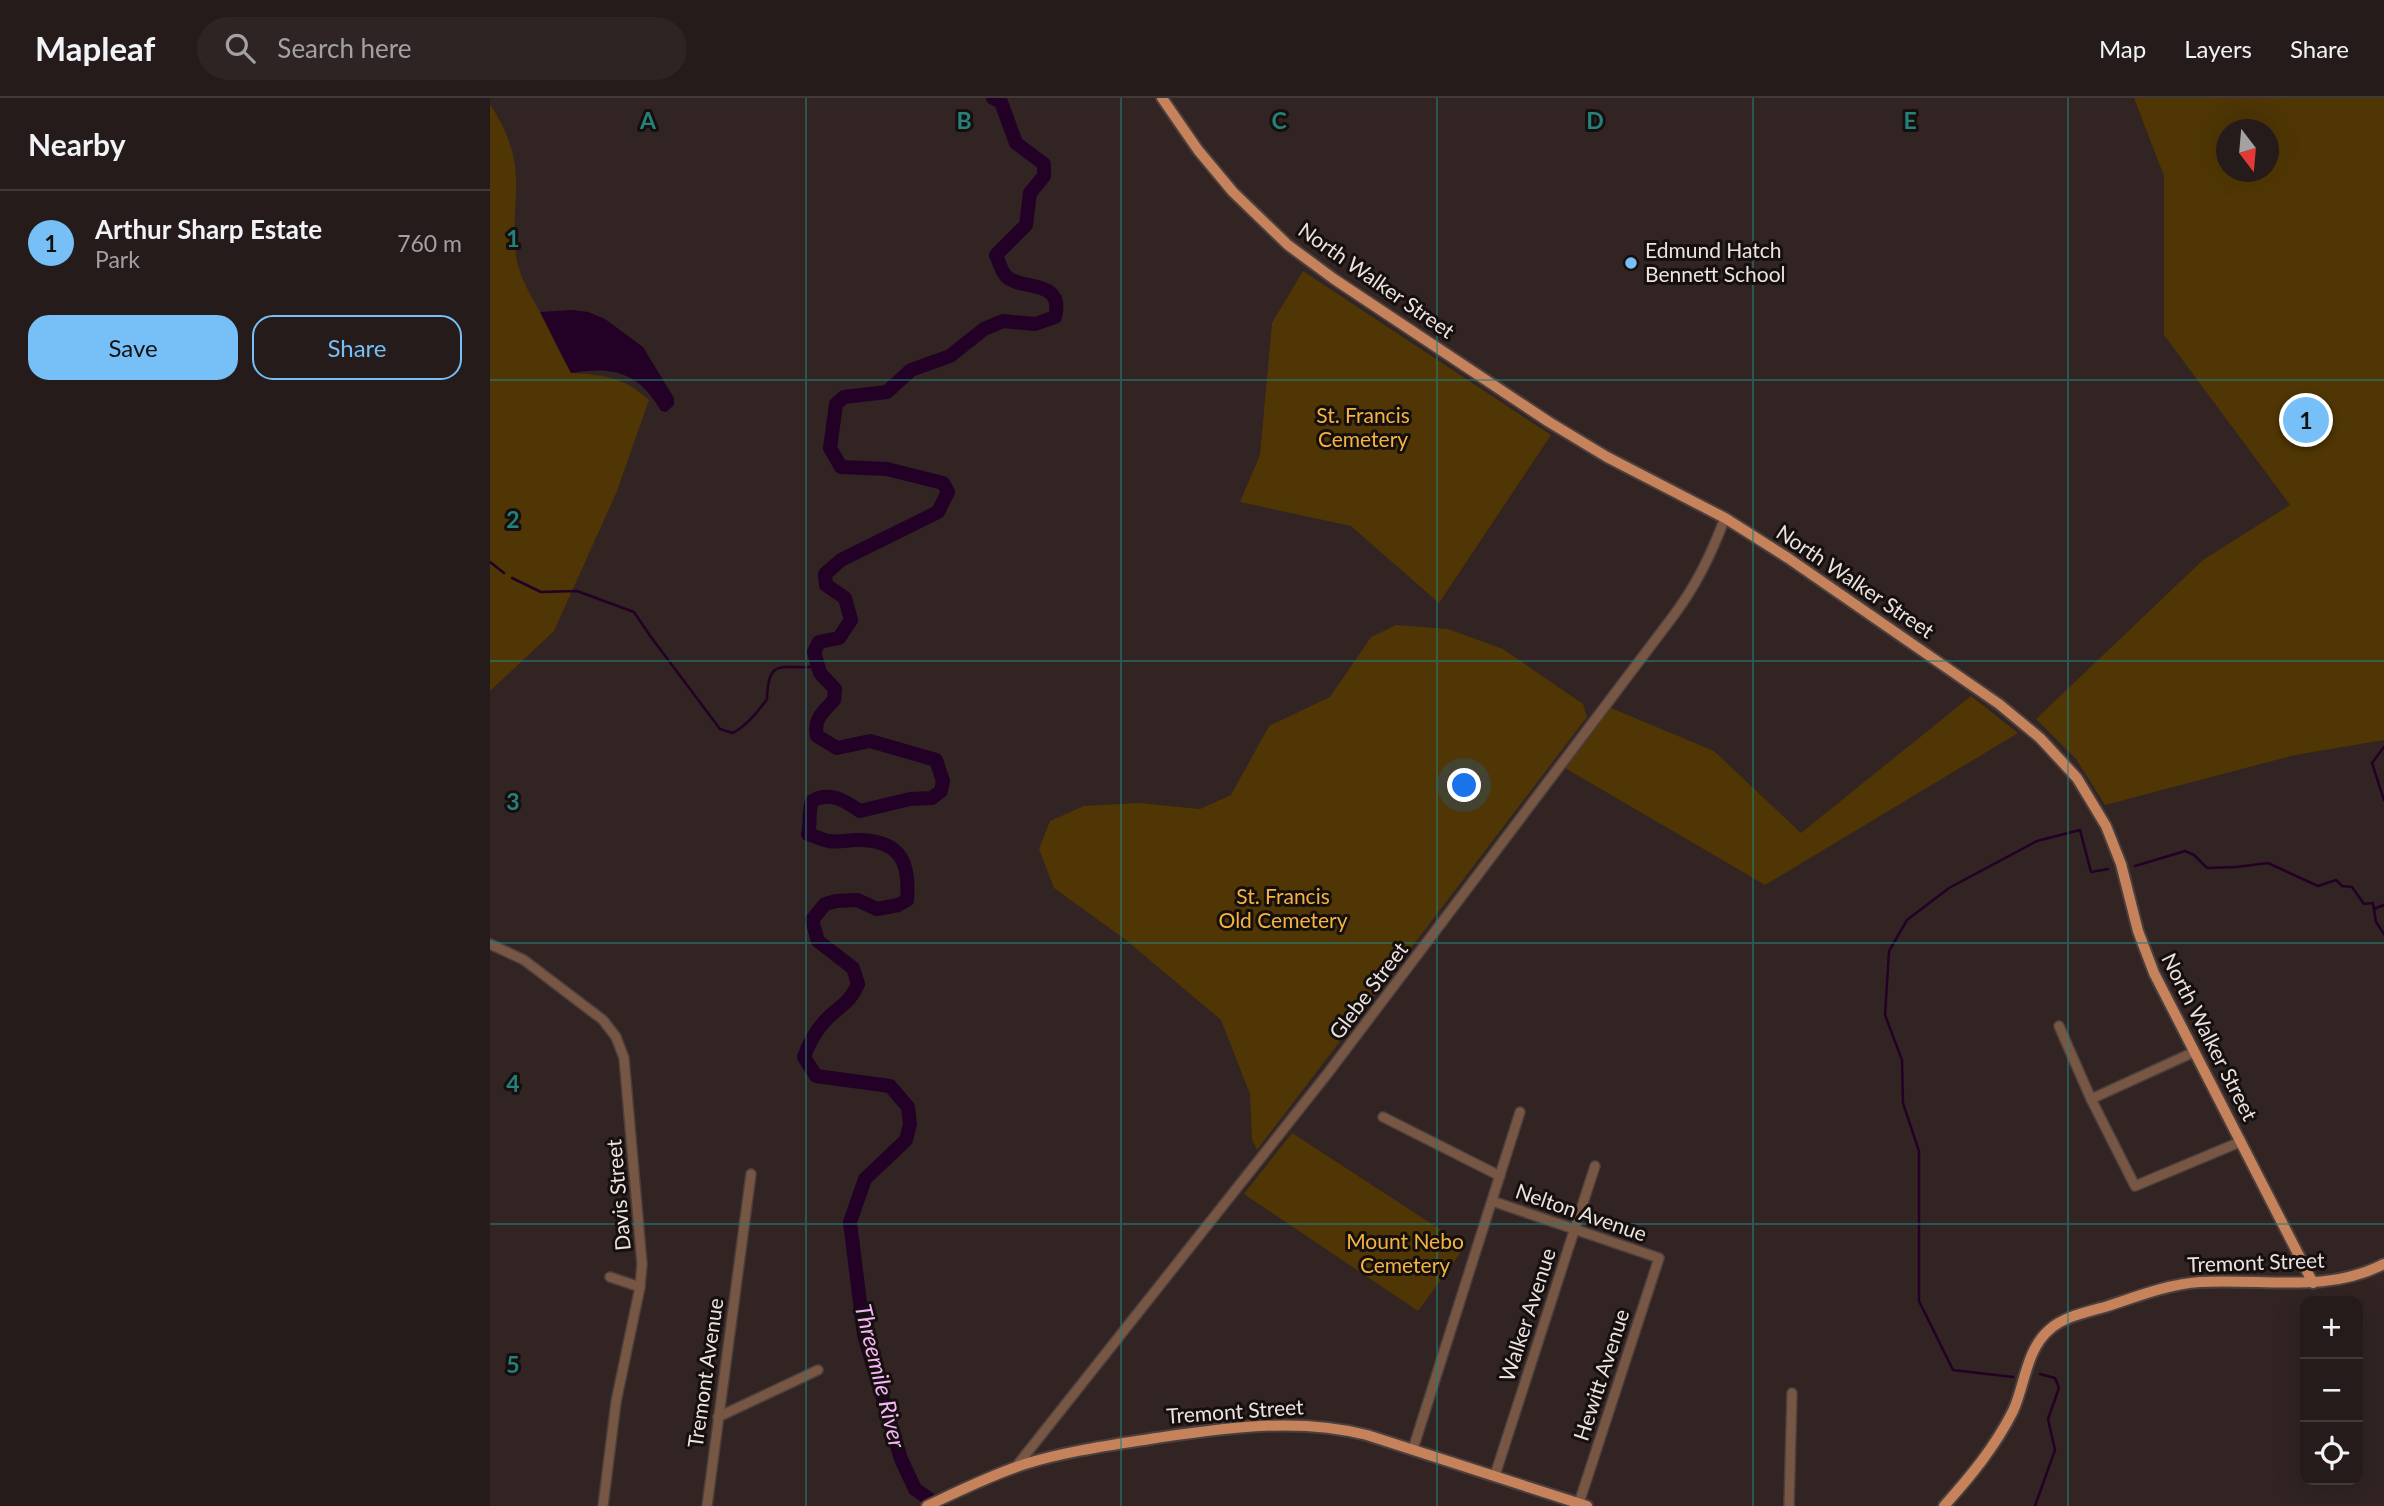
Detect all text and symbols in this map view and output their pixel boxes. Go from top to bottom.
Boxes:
search box [197,17,687,80]
text: Mapleaf [35,28,155,68]
icon: search [221,29,259,67]
text: Search here [277,32,411,64]
text: Map [2099,34,2146,63]
text: Layers [2184,34,2252,63]
text: Share [2290,34,2349,63]
text: A [639,106,657,134]
text: B [956,106,972,134]
text: C [1271,106,1287,134]
text: D [1586,106,1604,134]
text: E [1903,106,1917,134]
north arrow [2216,119,2279,182]
text: Nearby [28,126,126,162]
text: Arthur Sharp Estate [95,213,322,245]
street label: North Walker Street [1294,217,1460,343]
text: 1 [506,224,520,252]
text: 1 [44,229,58,257]
text: 760 m [397,229,462,257]
place label: Edmund Hatch Bennett School [1645,237,1786,286]
text: Park [95,245,140,273]
marker: Edmund Hatch Bennett School [1623,255,1639,271]
button: Save [28,315,238,380]
button: Share [252,315,462,380]
pin: 1 [2283,394,2329,446]
park label: St. Francis Cemetery [1316,402,1410,451]
text: 2 [506,505,520,533]
street label: North Walker Street [1772,519,1940,643]
your location [1447,768,1481,802]
text: 3 [506,787,520,815]
park label: St. Francis Old Cemetery [1219,883,1348,932]
street label: Glebe Street [1323,936,1413,1043]
street label: North Walker Street [2157,948,2264,1125]
text: 4 [506,1069,520,1097]
street label: Davis Street [600,1138,635,1252]
street label: Nelton Avenue [1513,1177,1650,1246]
park label: Mount Nebo Cemetery [1346,1228,1464,1277]
street label: Walker Avenue [1493,1245,1560,1384]
street label: Tremont Street [2187,1247,2325,1276]
street label: Tremont Avenue [682,1296,727,1449]
map controls [2300,1296,2363,1485]
button: + [2300,1296,2363,1359]
water label: Threemile River [850,1301,913,1452]
street label: Hewitt Avenue [1568,1306,1634,1443]
text: 5 [506,1350,520,1378]
button: − [2300,1359,2363,1422]
street label: Tremont Street [1166,1393,1305,1428]
button: locate [2300,1422,2363,1485]

